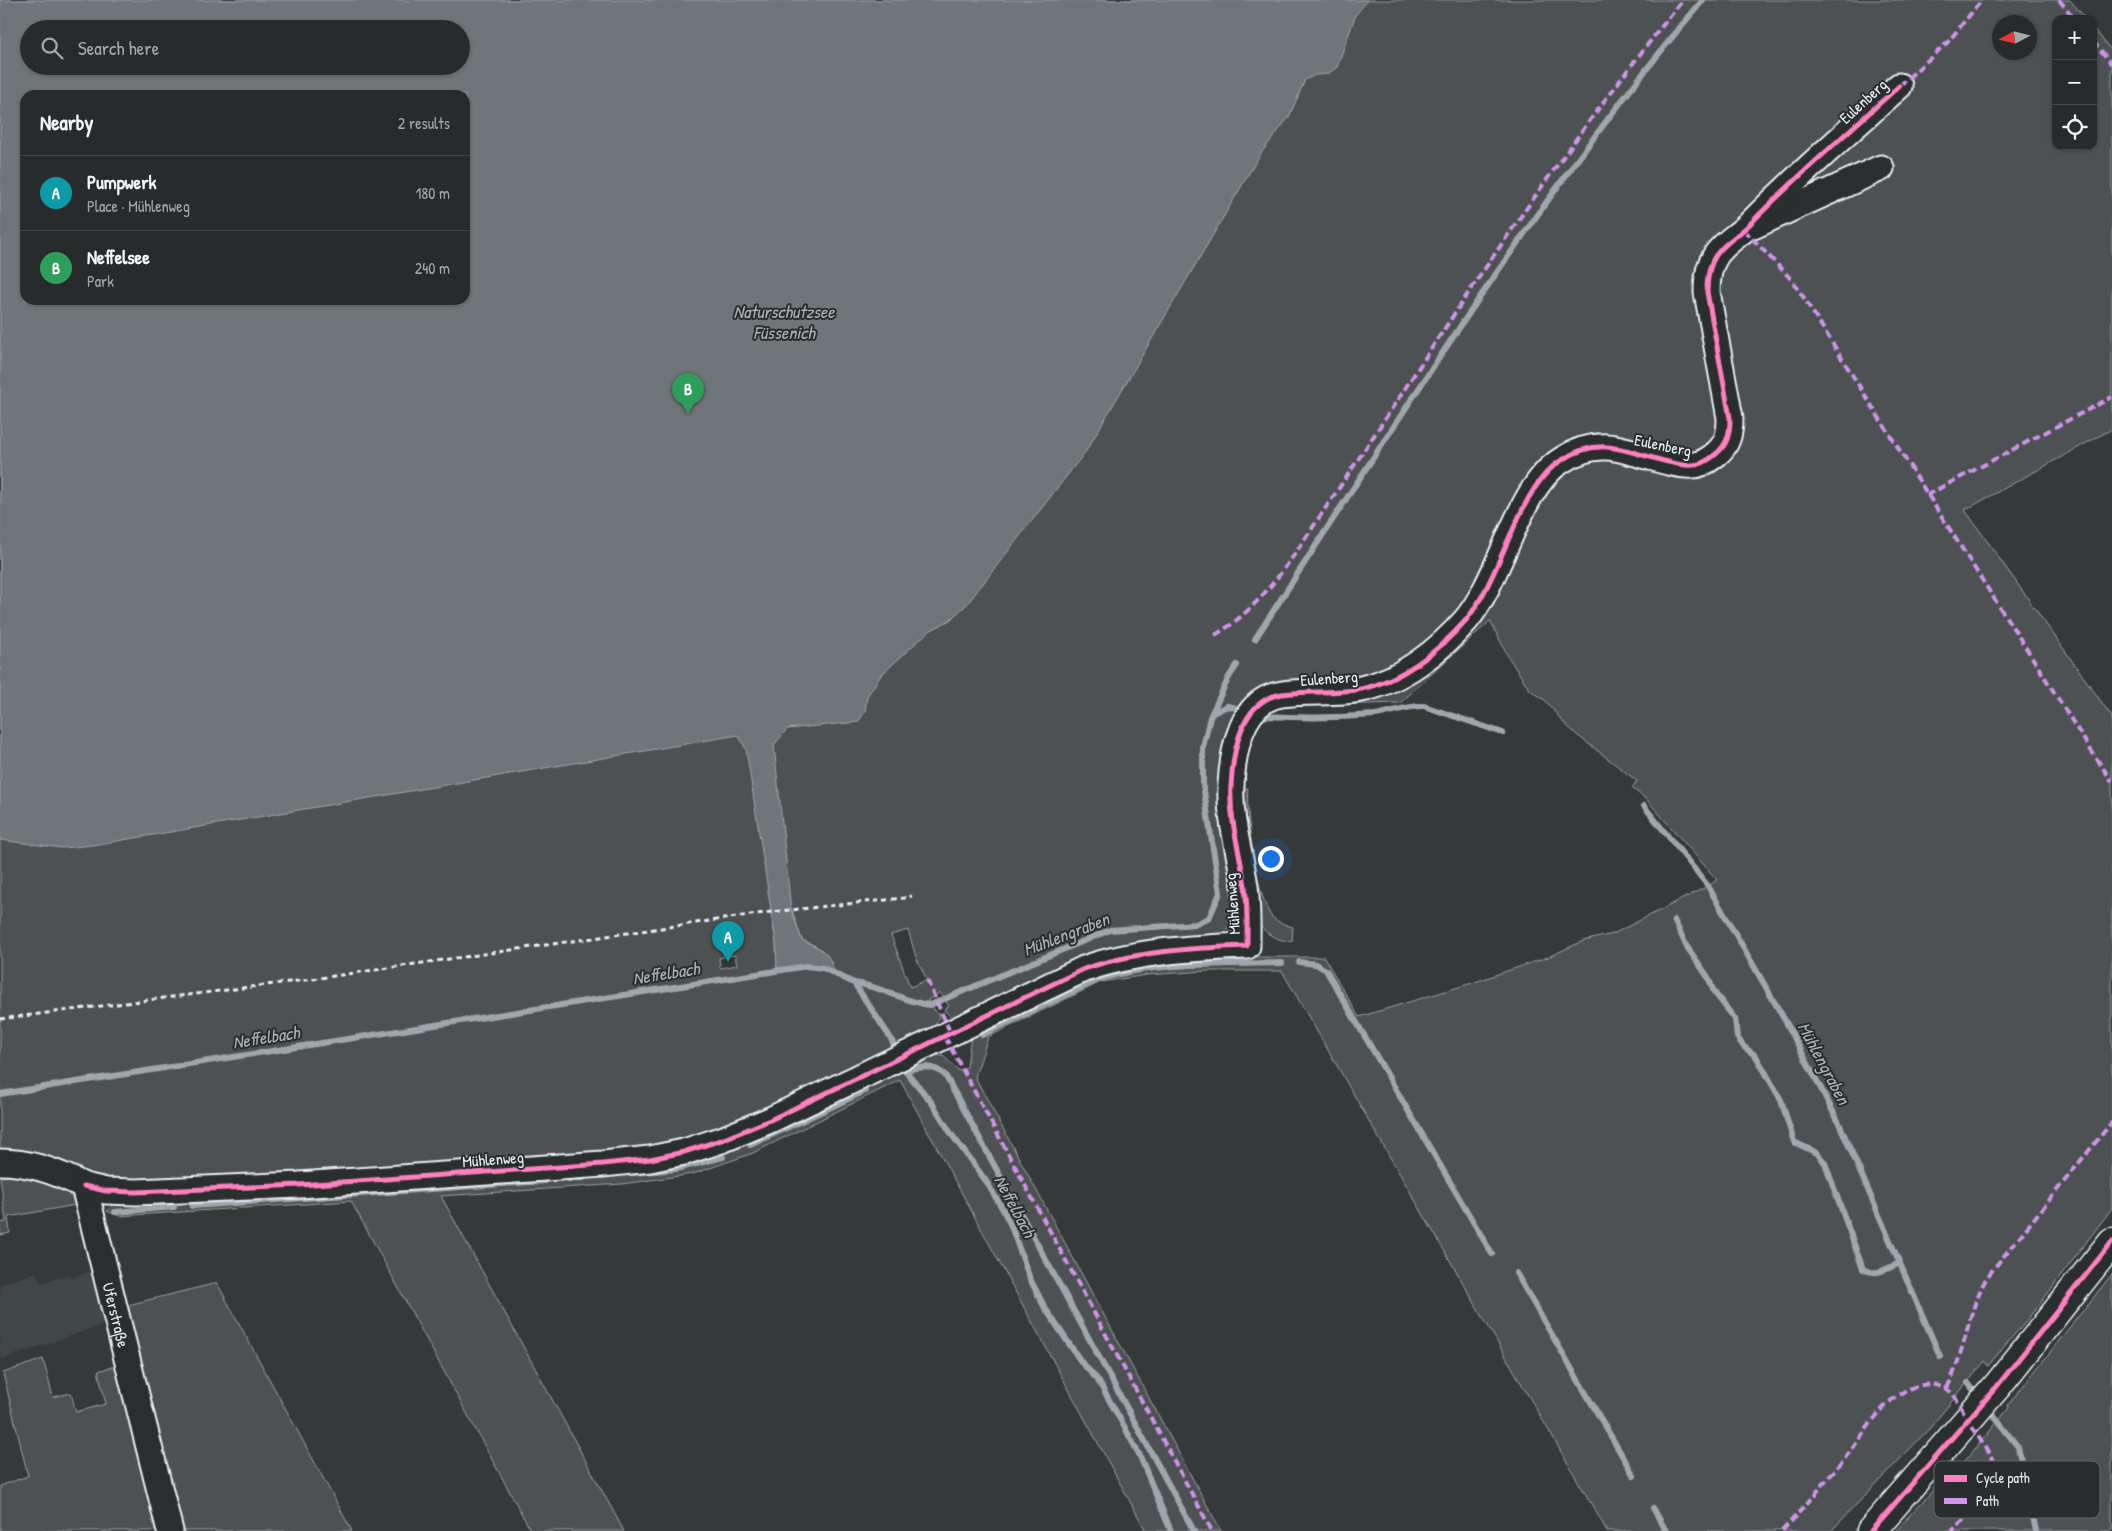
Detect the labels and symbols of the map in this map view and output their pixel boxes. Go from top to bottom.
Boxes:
north arrow [1992,15,2037,60]
street label: Eulenberg [1834,74,1892,128]
water label: Naturschutzsee Füssenich [734,299,835,345]
pin: B [672,373,704,414]
street label: Eulenberg [1633,428,1693,462]
street label: Eulenberg [1300,665,1358,691]
your location [1258,846,1284,872]
street label: Mühlenweg [1219,873,1245,935]
water label: Mühlengraben [1019,905,1114,962]
pin: A [712,921,744,962]
water label: Neffelbach [631,955,703,991]
water label: Mühlengraben [1792,1017,1857,1110]
water label: Neffelbach [231,1019,303,1055]
street label: Mühlenweg [462,1146,524,1172]
water label: Neffelbach [988,1170,1042,1243]
street label: Uferstraße [97,1280,135,1350]
legend [1934,1461,2100,1518]
text: Cycle path [1976,1468,2030,1488]
text: Path [1976,1491,1999,1510]

